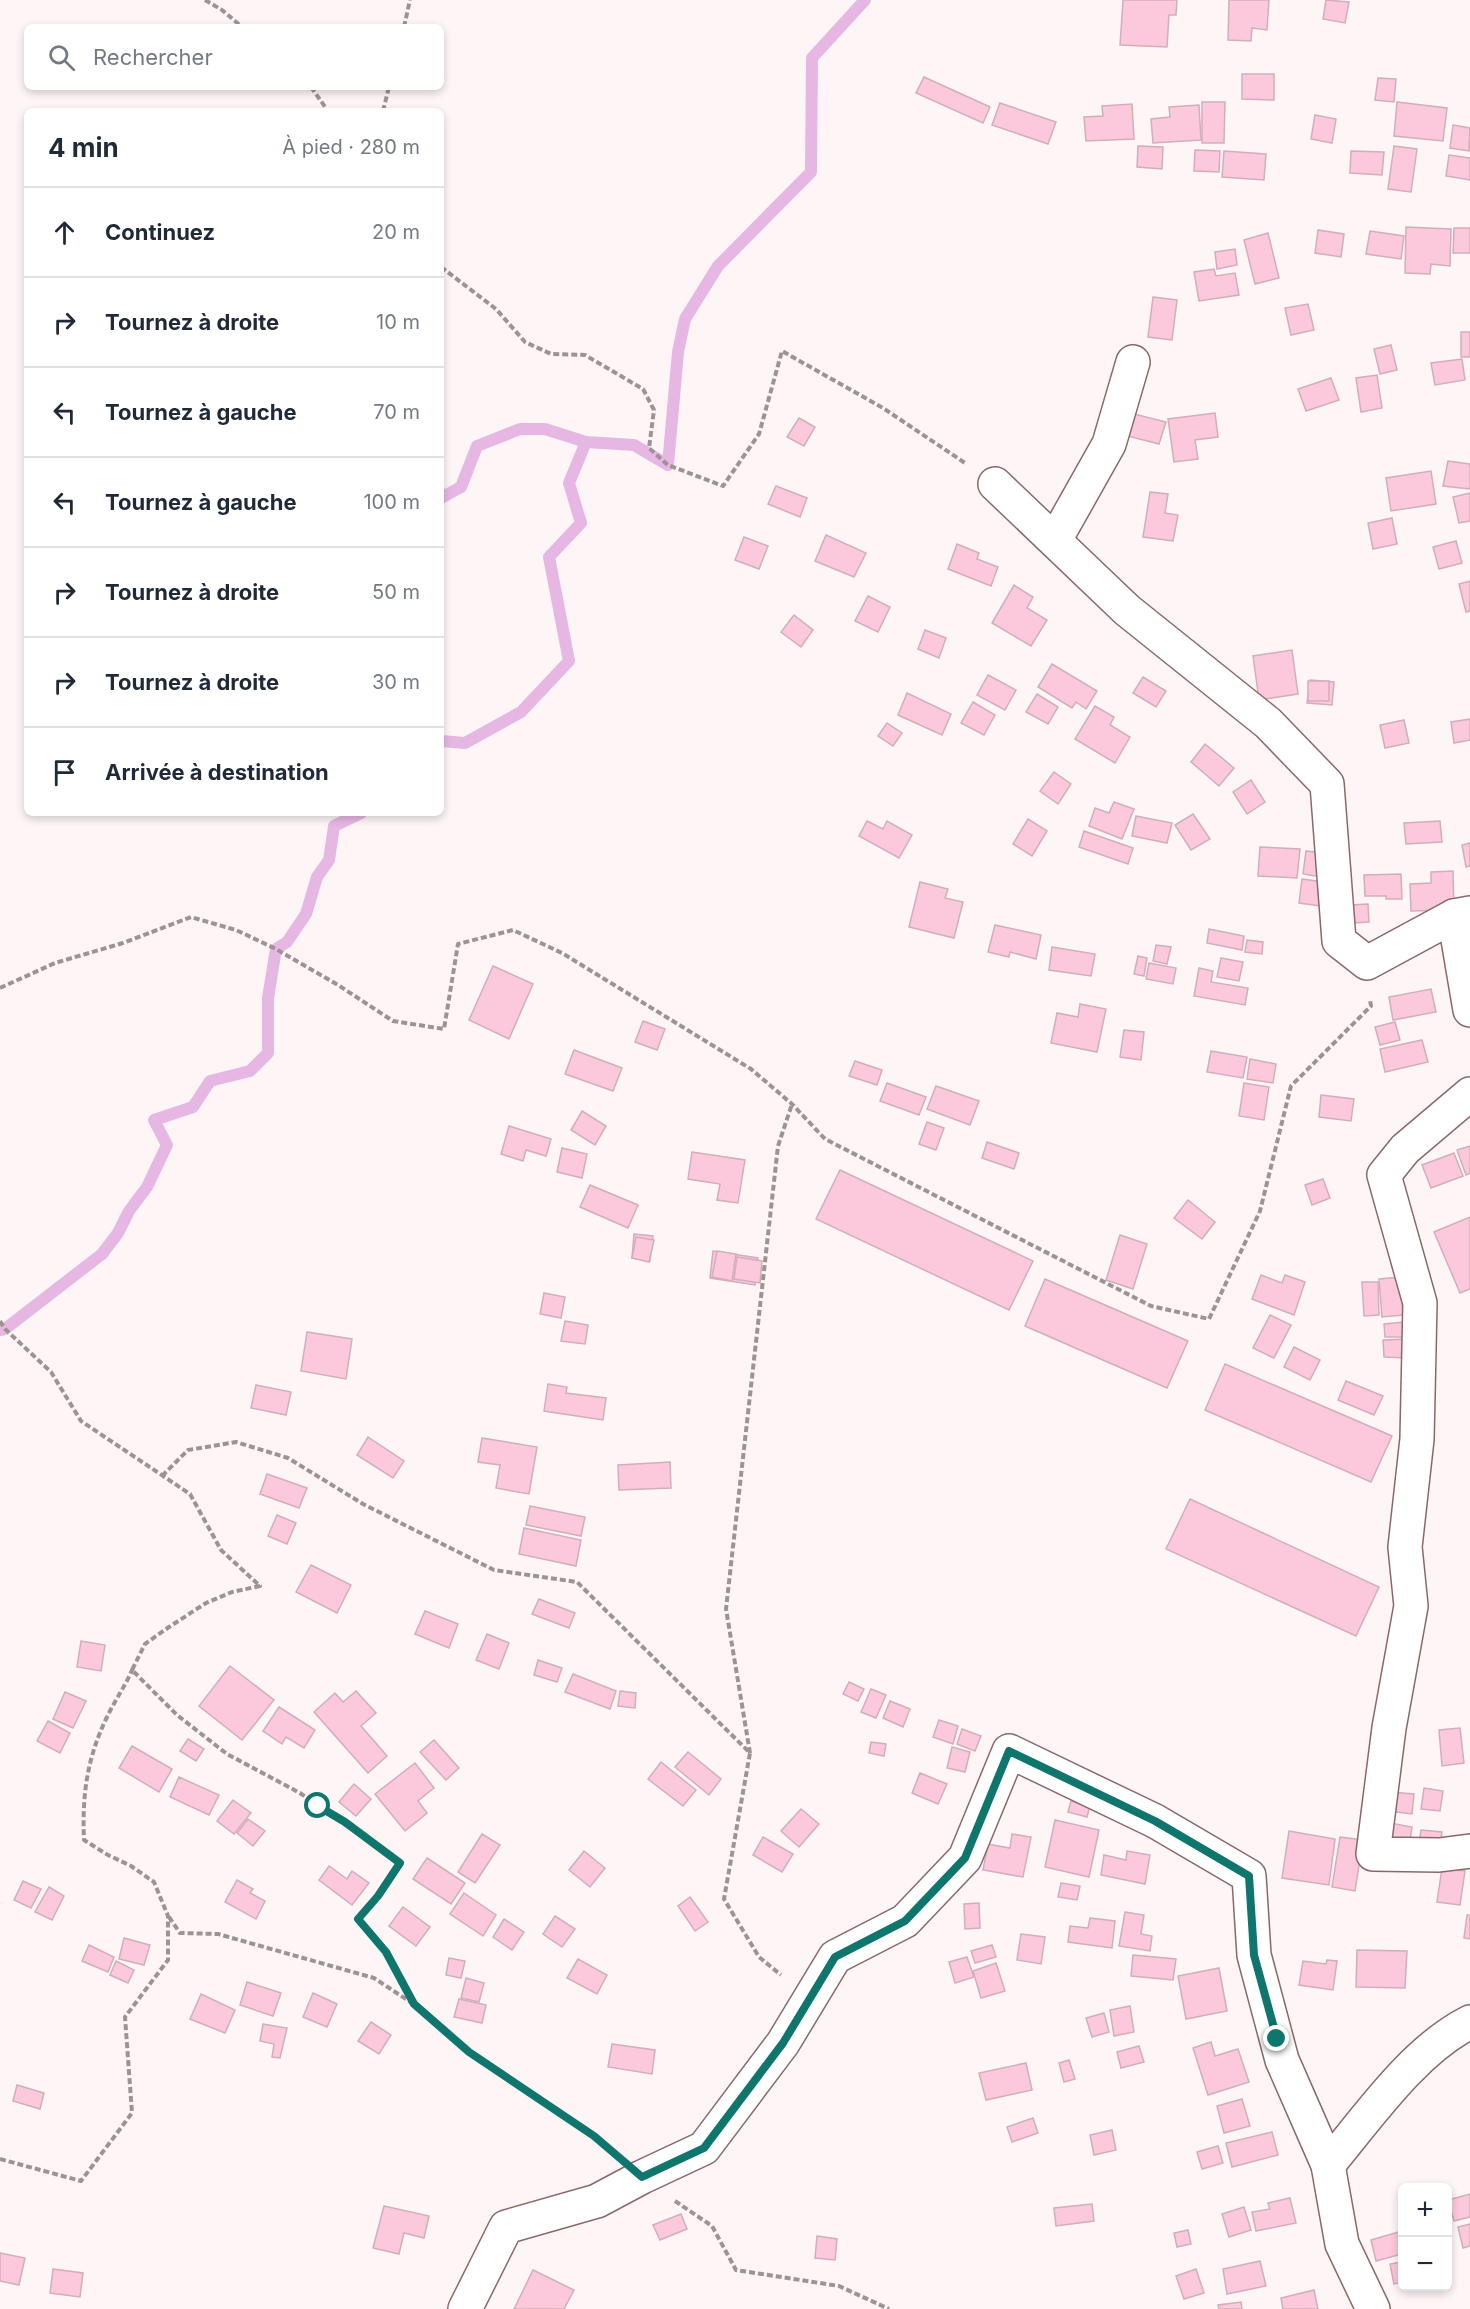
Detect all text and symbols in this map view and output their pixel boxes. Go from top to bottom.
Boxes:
search box [24,24,444,90]
icon: search [45,41,78,74]
text: Rechercher [93,44,213,70]
text: 4 min [48,132,119,163]
text: À pied · 280 m [282,135,420,159]
icon: ahead [48,216,81,249]
text: Continuez [105,219,215,245]
text: 20 m [372,220,420,244]
icon: right [48,306,81,339]
text: Tournez à droite [105,309,279,335]
text: 10 m [376,310,420,334]
icon: left [48,396,81,429]
text: Tournez à gauche [105,399,297,425]
text: 70 m [373,400,420,424]
icon: left [48,486,81,519]
text: Tournez à gauche [105,489,297,515]
text: 100 m [363,490,420,514]
icon: right [48,576,81,609]
text: Tournez à droite [105,579,279,605]
text: 50 m [372,580,420,604]
icon: right [48,666,81,699]
text: Tournez à droite [105,669,279,695]
text: 30 m [372,670,420,694]
icon: arrive [48,756,81,789]
text: Arrivée à destination [105,759,329,785]
route start [304,1792,330,1818]
route end [1263,2025,1289,2051]
map controls [1398,2183,1452,2291]
button: + [1398,2183,1452,2237]
button: − [1398,2237,1452,2291]

